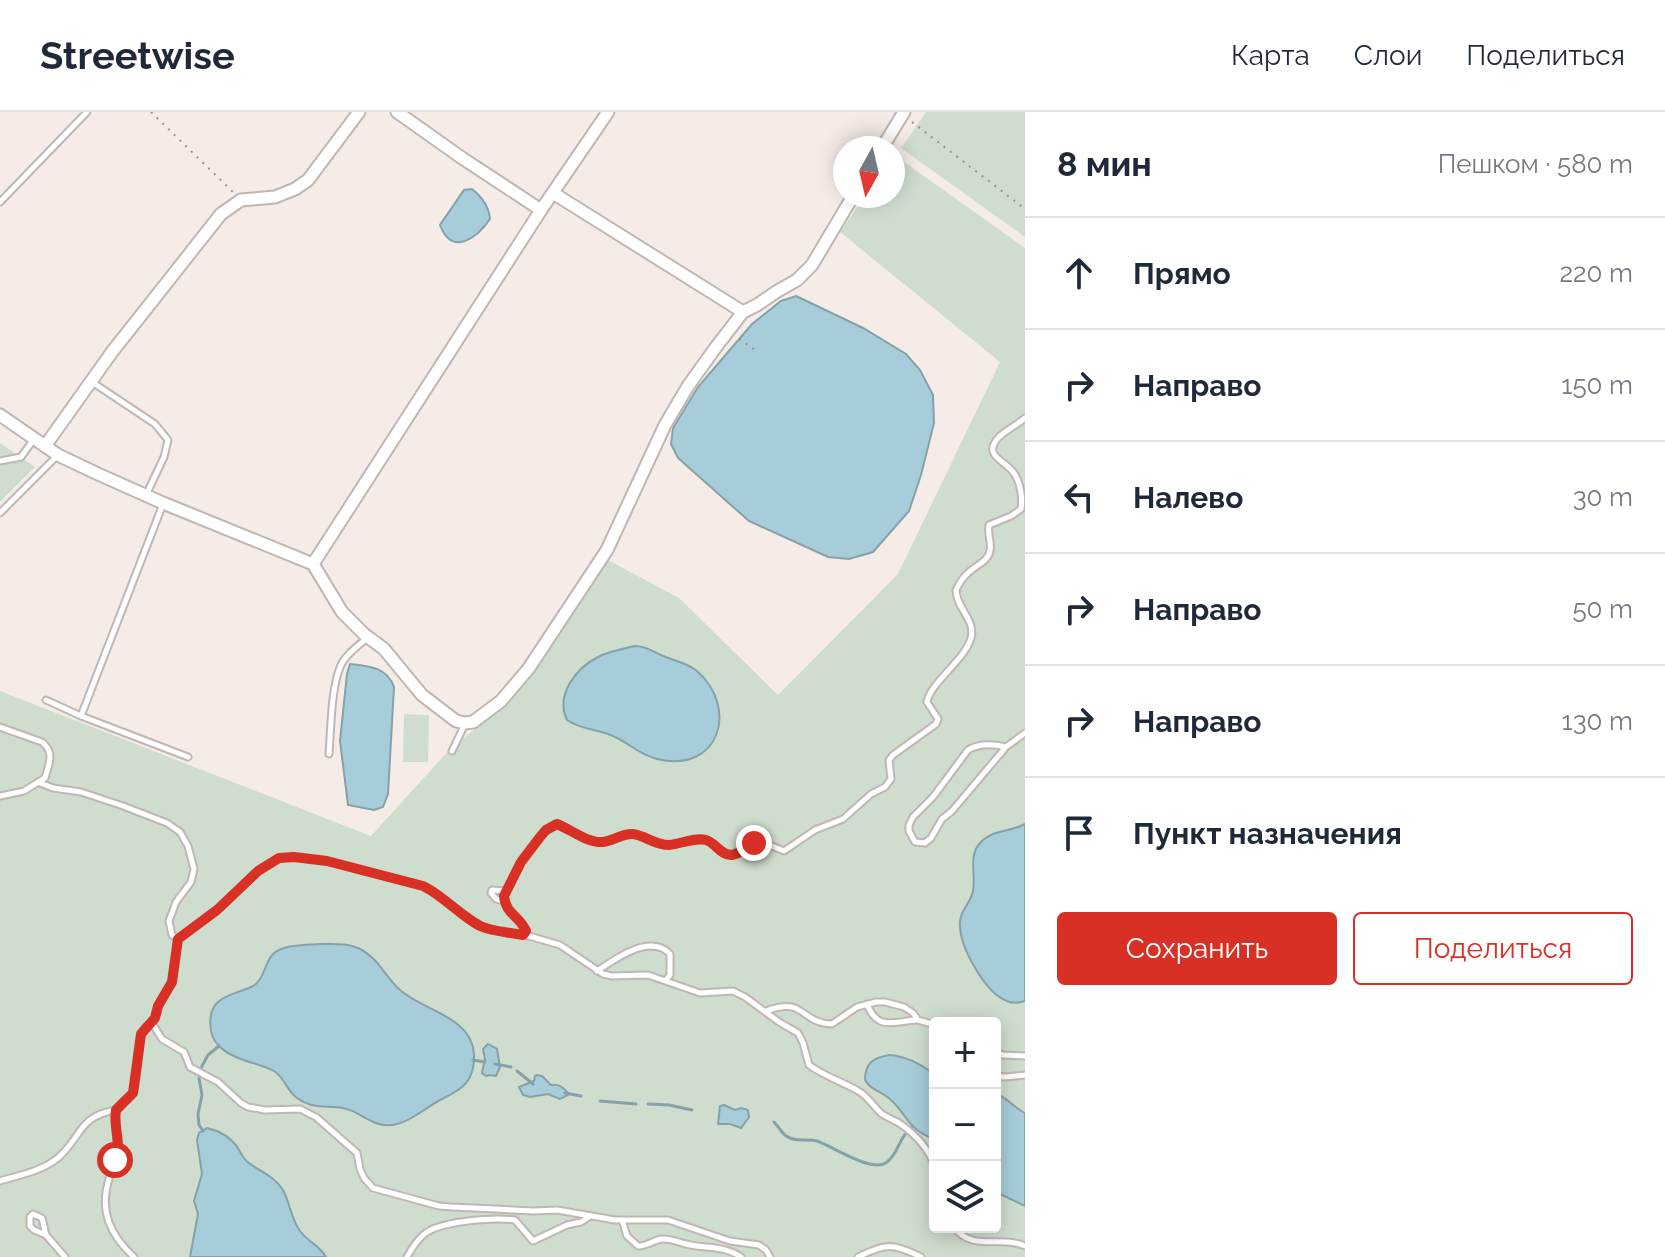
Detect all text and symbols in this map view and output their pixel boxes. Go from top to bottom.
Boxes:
text: Streetwise [40,33,235,78]
text: Карта [1231,39,1310,72]
text: Слои [1354,39,1422,72]
text: Поделиться [1466,39,1625,72]
north arrow [833,136,905,208]
text: 8 мин [1057,144,1152,184]
text: Пешком · 580 m [1438,149,1633,179]
icon: ahead [1057,251,1101,295]
text: Прямо [1133,256,1231,291]
text: 220 m [1559,258,1633,288]
icon: right [1057,363,1101,407]
text: Направо [1133,368,1262,403]
text: 150 m [1561,370,1633,400]
icon: left [1057,475,1101,519]
text: Налево [1133,480,1243,515]
text: 30 m [1573,482,1633,512]
icon: right [1057,587,1101,631]
text: Направо [1133,592,1262,627]
text: 50 m [1572,594,1633,624]
icon: right [1057,699,1101,743]
text: Направо [1133,704,1262,739]
text: 130 m [1562,706,1633,736]
icon: arrive [1057,811,1101,855]
text: Пункт назначения [1133,816,1402,851]
route end [736,825,772,861]
button: Сохранить [1057,912,1337,985]
button: Поделиться [1353,912,1633,985]
map controls [929,1017,1001,1233]
button: + [929,1017,1001,1089]
button: − [929,1089,1001,1161]
route start [97,1142,133,1178]
button: layers [929,1161,1001,1233]

